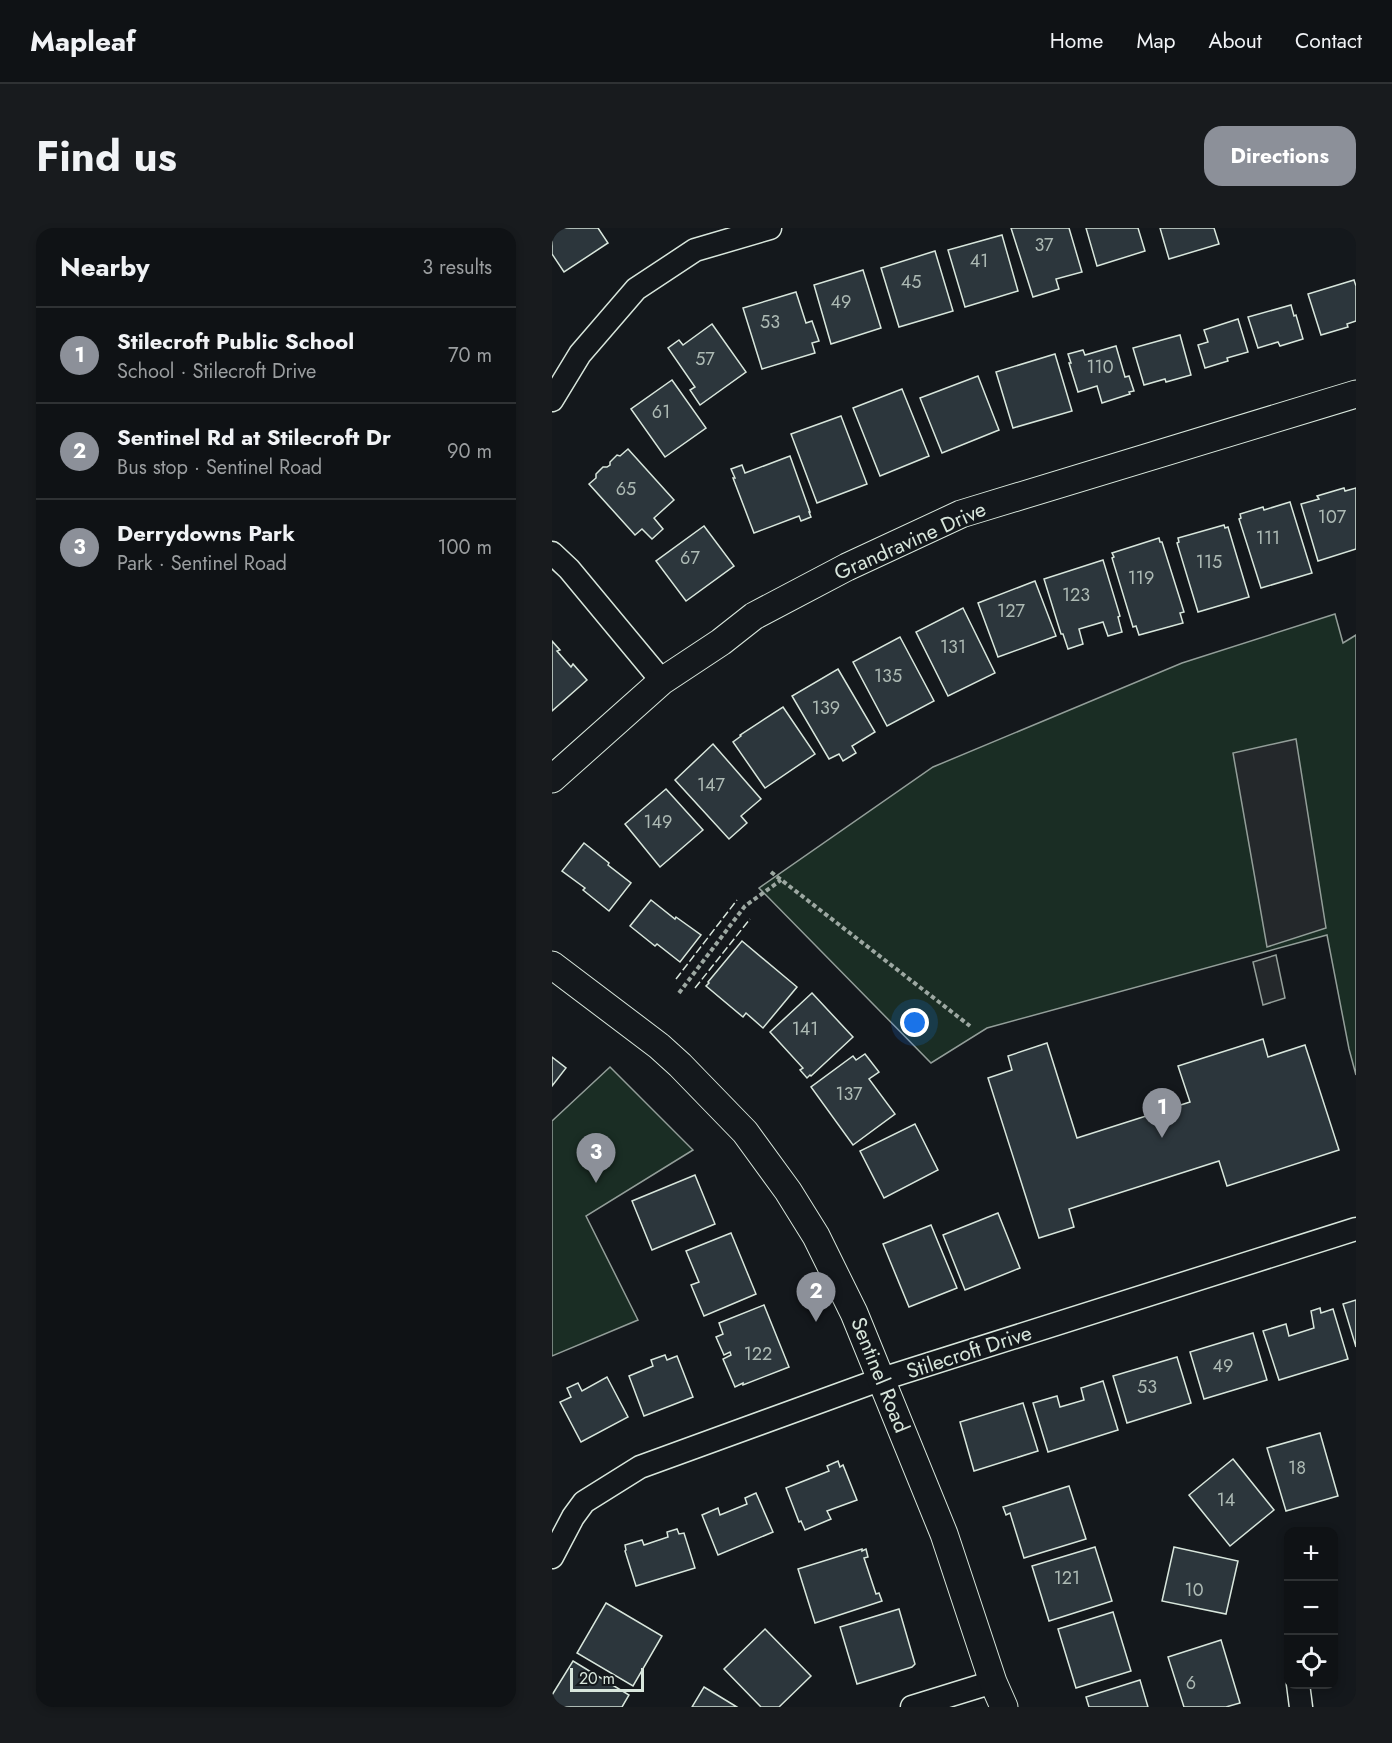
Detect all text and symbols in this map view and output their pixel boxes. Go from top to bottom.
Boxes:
text: Mapleaf [30,21,136,62]
text: Home [1050,26,1103,56]
text: Map [1136,26,1176,56]
text: About [1209,26,1262,56]
text: Contact [1295,26,1362,56]
text: Find us [36,126,177,187]
button: Directions [1204,126,1356,186]
house number: 37 [1034,232,1054,258]
text: Nearby [60,248,149,286]
house number: 41 [970,248,988,274]
text: 3 results [422,253,492,282]
house number: 45 [901,269,921,295]
house number: 49 [831,289,851,315]
house number: 53 [760,309,780,335]
text: Stilecroft Public School [117,325,354,357]
text: 1 [74,341,85,370]
text: 70 m [448,341,492,370]
house number: 57 [695,346,715,372]
house number: 110 [1087,354,1114,380]
text: School · Stilecroft Drive [117,357,316,386]
house number: 61 [652,399,670,425]
text: Sentinel Rd at Stilecroft Dr [117,421,391,453]
text: 2 [73,437,86,466]
text: 90 m [447,437,492,466]
text: Bus stop · Sentinel Road [117,453,322,482]
house number: 65 [616,476,636,502]
street label: Grandravine Drive [829,494,991,588]
house number: 107 [1318,504,1347,530]
text: Derrydowns Park [117,517,295,549]
house number: 111 [1256,525,1280,551]
text: 3 [73,533,86,562]
text: 100 m [437,533,492,562]
house number: 67 [680,545,700,571]
text: Park · Sentinel Road [117,549,287,578]
house number: 115 [1196,549,1222,575]
house number: 119 [1128,565,1154,591]
house number: 123 [1062,582,1090,608]
house number: 127 [997,598,1025,624]
house number: 131 [940,634,966,660]
house number: 135 [874,663,902,689]
house number: 139 [812,695,840,721]
house number: 147 [697,772,726,798]
house number: 149 [644,809,672,835]
your location [900,1008,929,1037]
house number: 141 [792,1016,818,1042]
house number: 137 [835,1081,863,1107]
pin: 1 [1142,1088,1182,1138]
pin: 3 [576,1134,615,1183]
pin: 2 [796,1272,836,1322]
street label: Sentinel Road [843,1313,917,1437]
street label: Stilecroft Drive [903,1318,1036,1386]
house number: 122 [744,1341,772,1367]
house number: 49 [1213,1353,1233,1379]
house number: 53 [1137,1374,1157,1400]
house number: 18 [1288,1455,1306,1481]
house number: 14 [1217,1487,1235,1513]
map controls [1284,1527,1338,1689]
button: + [1284,1527,1338,1581]
house number: 121 [1054,1565,1080,1591]
house number: 10 [1185,1577,1204,1603]
button: − [1284,1581,1338,1635]
button: locate [1284,1635,1338,1689]
scale bar [570,1665,644,1692]
text: 20 m [579,1667,615,1690]
house number: 6 [1186,1670,1196,1696]

